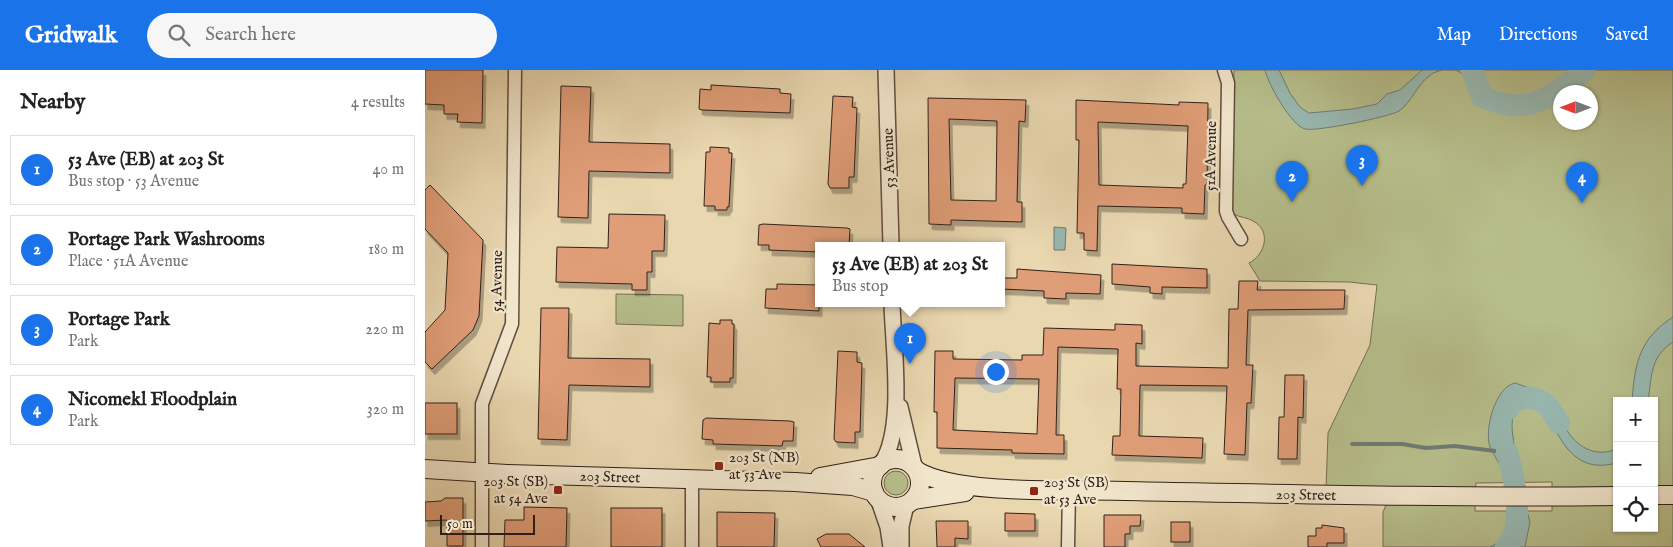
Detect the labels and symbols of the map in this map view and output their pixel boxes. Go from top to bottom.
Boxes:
north arrow [1553,85,1598,130]
street label: 51A Avenue [1201,121,1221,191]
street label: 53 Avenue [878,128,900,188]
pin: 3 [1346,145,1378,186]
pin: 2 [1276,161,1308,202]
pin: 4 [1566,162,1598,203]
street label: 54 Avenue [487,250,507,312]
pin: 1 [894,323,926,364]
your location [983,359,1009,385]
place label: 203 St (NB) at 53 Ave [729,448,800,484]
marker: 203 St (NB) at 53 Ave [713,460,725,472]
street label: 203 Street [579,466,641,488]
place label: 203 St (SB) at 54 Ave [483,472,548,508]
place label: 203 St (SB) at 53 Ave [1044,473,1109,509]
marker: 203 St (SB) at 54 Ave [552,484,564,496]
marker: 203 St (SB) at 53 Ave [1028,485,1040,497]
street label: 203 Street [1276,485,1336,505]
scale bar [440,512,535,535]

